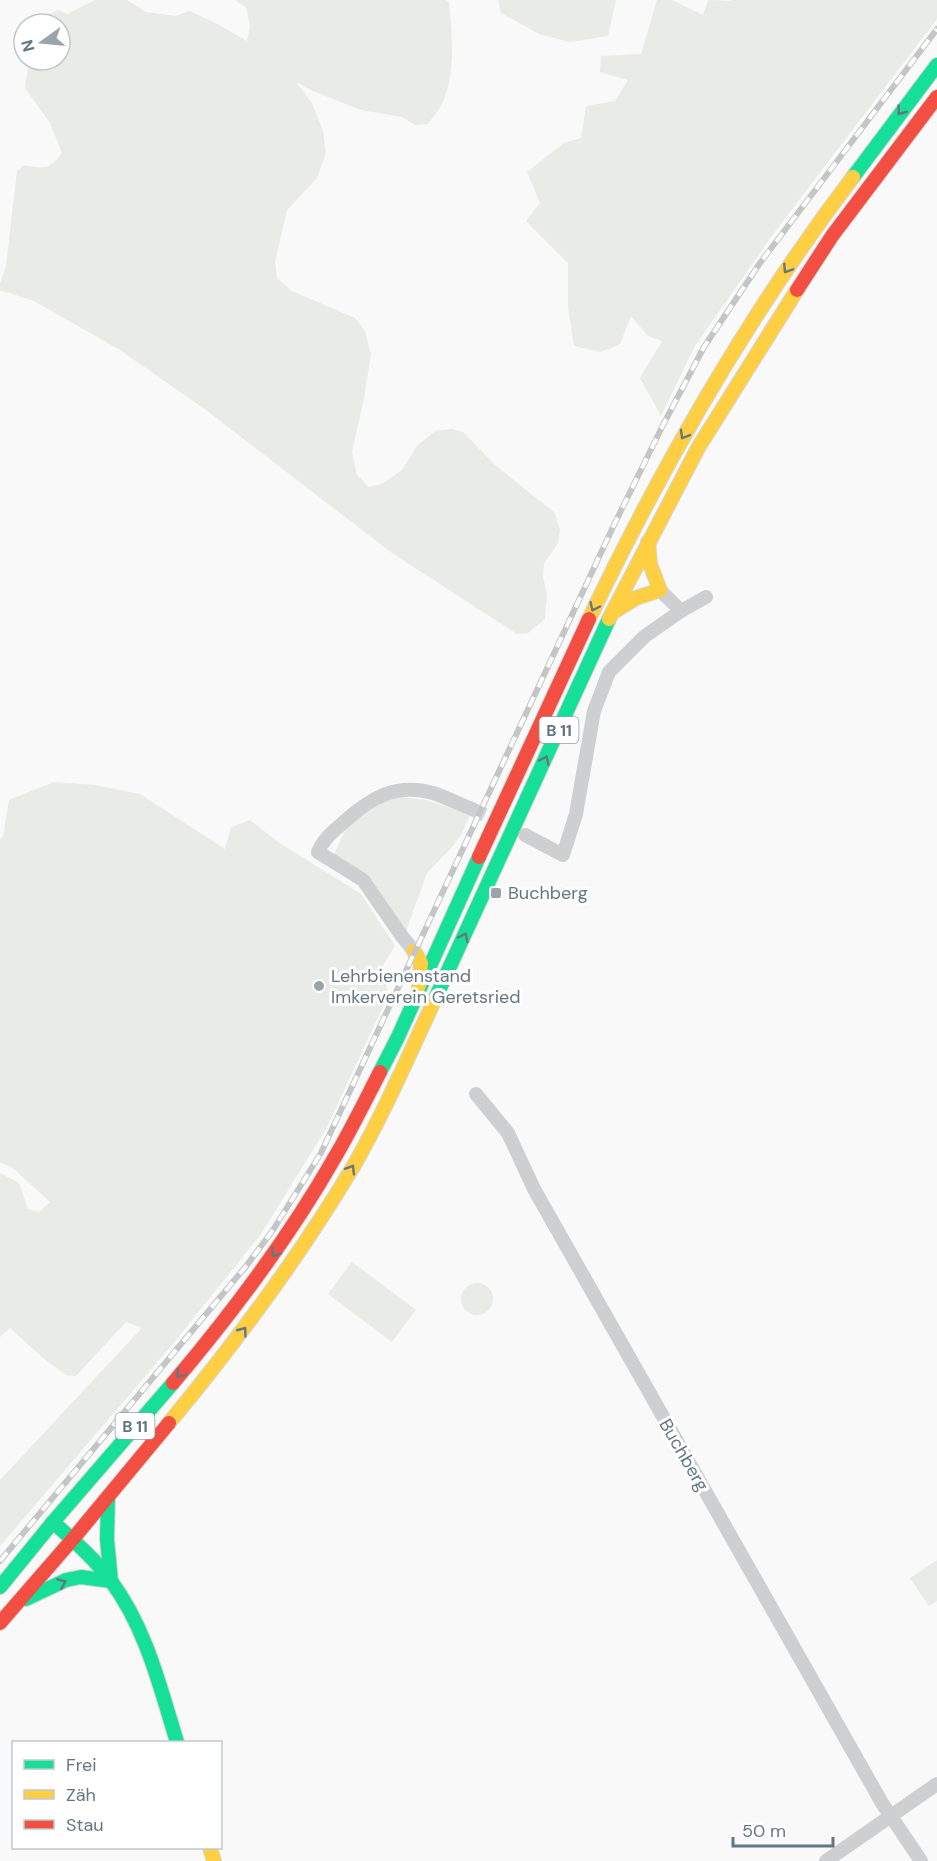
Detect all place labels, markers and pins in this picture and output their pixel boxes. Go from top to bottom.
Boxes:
place label: Buchberg [508,881,588,905]
marker: Buchberg [489,886,503,900]
place label: Lehrbienenstand Imkerverein Geretsried [331,964,521,1009]
marker: Lehrbienenstand Imkerverein Geretsried [312,979,326,993]

